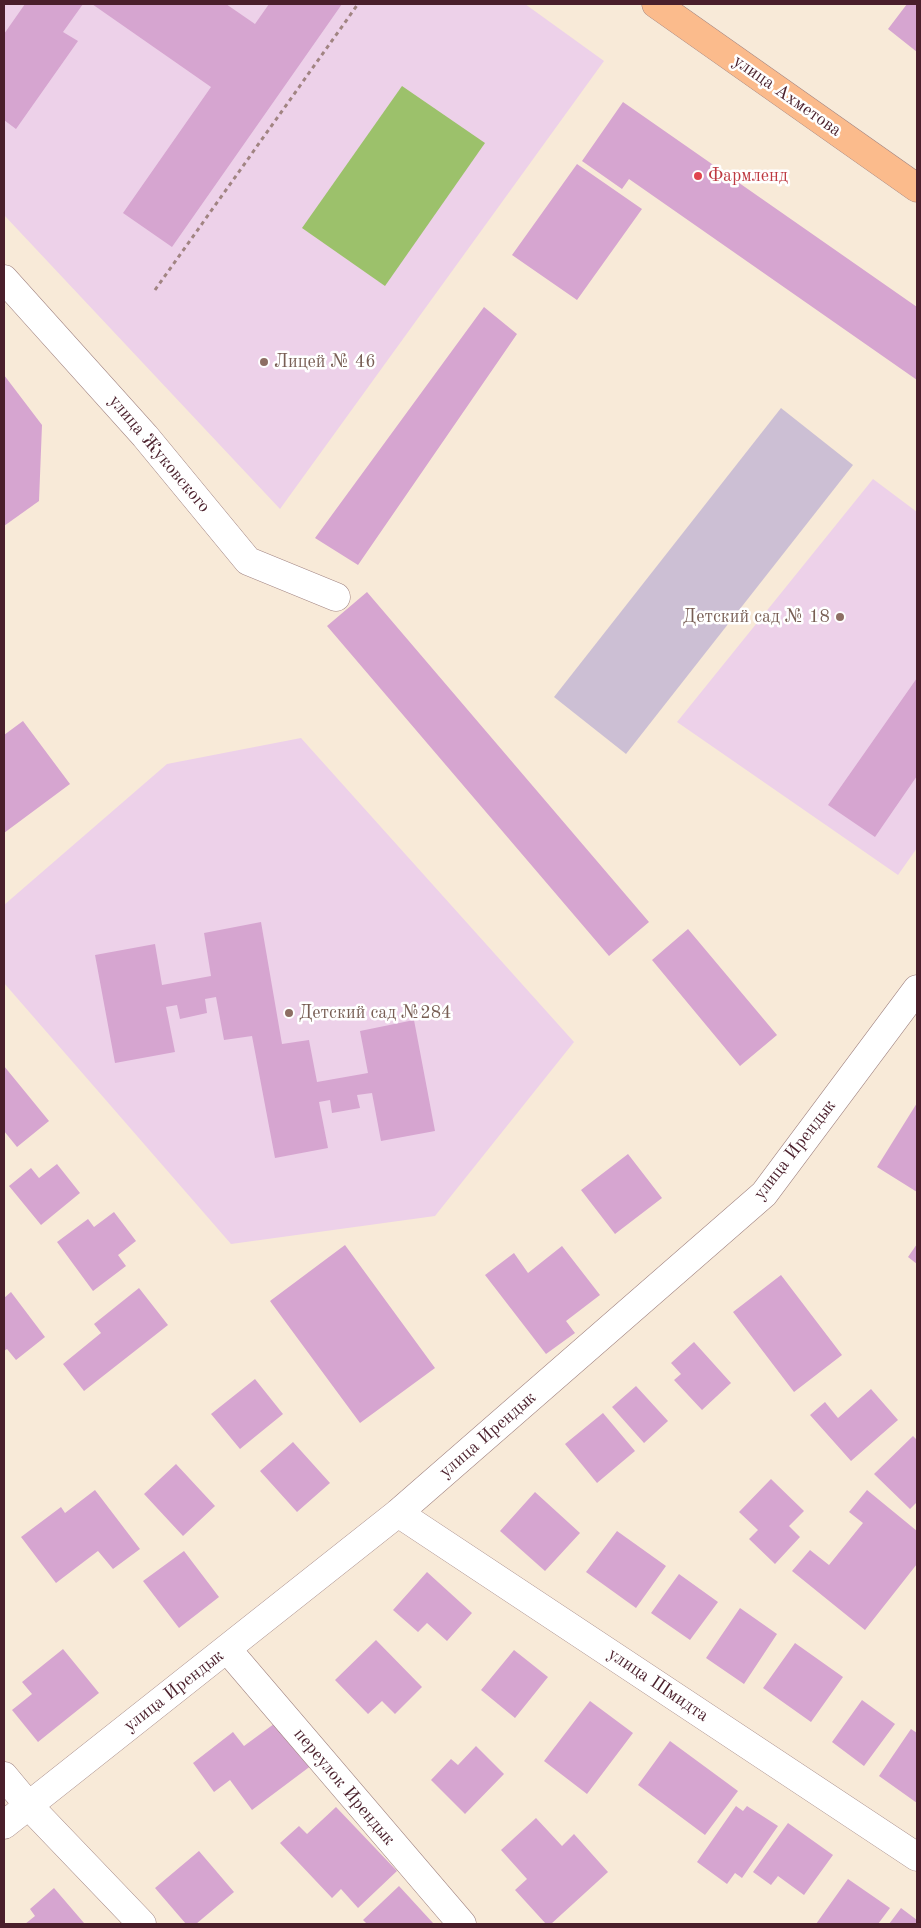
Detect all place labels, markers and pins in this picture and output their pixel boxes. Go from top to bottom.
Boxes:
place label: Фармленд [708,165,788,187]
marker: Фармленд [692,170,704,182]
place label: Лицей № 46 [274,351,376,373]
marker: Лицей № 46 [258,356,270,368]
place label: Детский сад № 18 [683,606,830,628]
marker: Детский сад № 18 [834,611,846,623]
place label: Детский сад №284 [299,1002,452,1024]
marker: Детский сад №284 [283,1007,295,1019]

